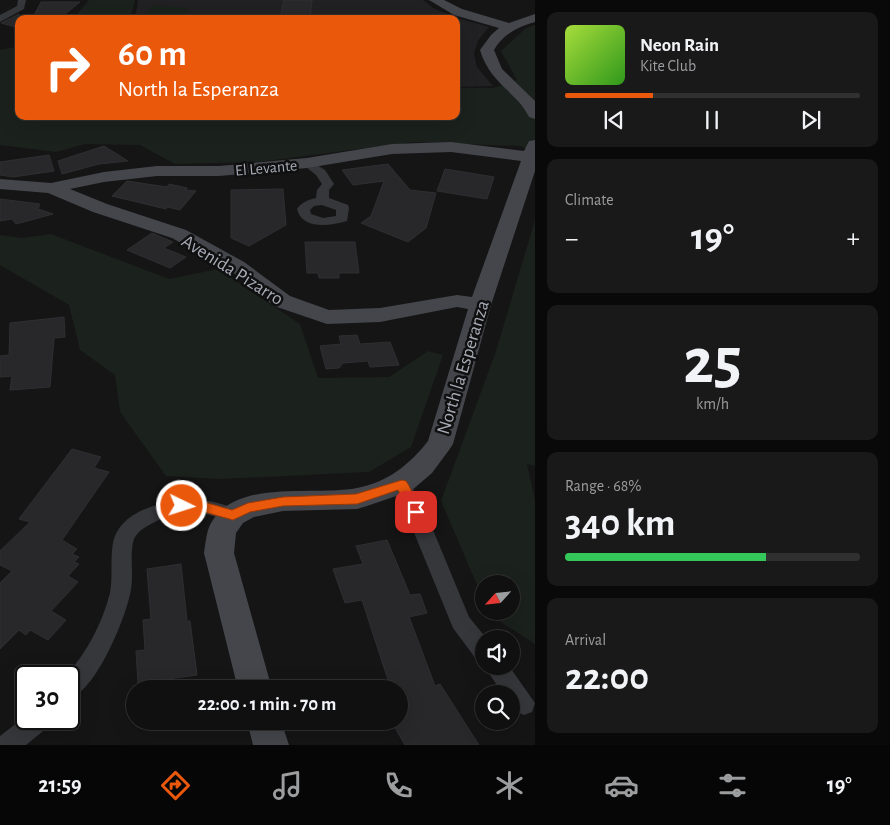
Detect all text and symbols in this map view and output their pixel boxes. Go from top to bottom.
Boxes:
icon: right [35,35,100,100]
text: Neon Rain [640,36,719,55]
text: 60 m [118,37,187,72]
text: Kite Club [640,58,696,74]
text: North la Esperanza [118,78,279,100]
icon: previous [600,106,628,134]
icon: pause [698,106,726,134]
icon: next [797,106,825,134]
street label: El Levante [234,157,298,179]
text: Climate [565,192,614,208]
text: 19° [691,219,734,257]
text: − [565,225,578,253]
text: + [847,225,860,253]
street label: Avenida Pizarro [178,232,286,309]
street label: North la Esperanza [434,298,493,437]
text: 25 [683,330,742,395]
text: km/h [696,396,729,412]
text: Range · 68% [565,478,641,494]
position arrow [155,479,207,531]
pin [395,491,437,533]
icon: arrive [402,498,430,526]
text: 340 km [565,505,676,543]
north arrow [475,575,520,620]
map controls [475,575,520,730]
button: sound [475,630,520,675]
text: Arrival [565,632,606,648]
text: 22:00 [565,659,649,697]
speed limit sign: 30 [15,665,80,730]
button: search [475,685,520,730]
text: 22:00 · 1 min · 70 m [198,695,336,714]
icon: directions [158,768,193,803]
icon: music [270,768,305,803]
icon: phone [381,768,416,803]
icon: climate [492,768,527,803]
icon: car [604,768,639,803]
icon: filters [715,768,750,803]
text: 21:59 [38,774,82,796]
text: 19° [827,774,852,796]

